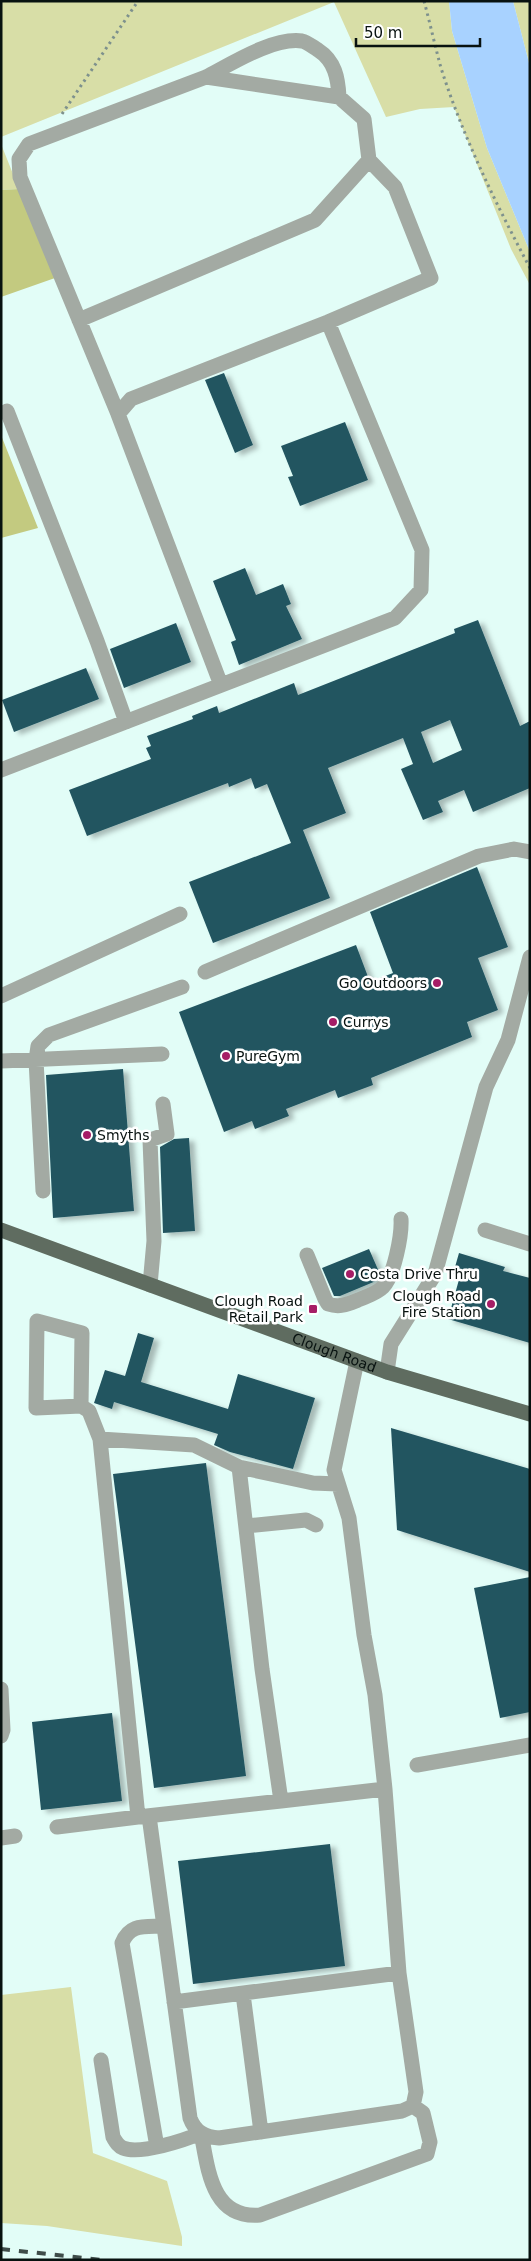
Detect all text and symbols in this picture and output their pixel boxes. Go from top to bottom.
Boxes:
scale bar [356,15,480,47]
text: 50 m [364,24,402,42]
place label: Go Outdoors [339,975,427,991]
marker: Go Outdoors [431,977,443,989]
place label: Currys [343,1014,389,1030]
marker: Currys [327,1016,339,1028]
place label: PureGym [236,1048,300,1064]
marker: PureGym [220,1050,232,1062]
place label: Smyths [97,1127,149,1143]
marker: Smyths [81,1129,93,1141]
place label: Costa Drive Thru [360,1266,478,1282]
marker: Costa Drive Thru [344,1268,356,1280]
place label: Clough Road Fire Station [393,1288,481,1320]
place label: Clough Road Retail Park [215,1293,304,1325]
marker: Clough Road Fire Station [485,1298,497,1310]
marker: Clough Road Retail Park [307,1303,319,1315]
street label: Clough Road [290,1330,378,1375]

